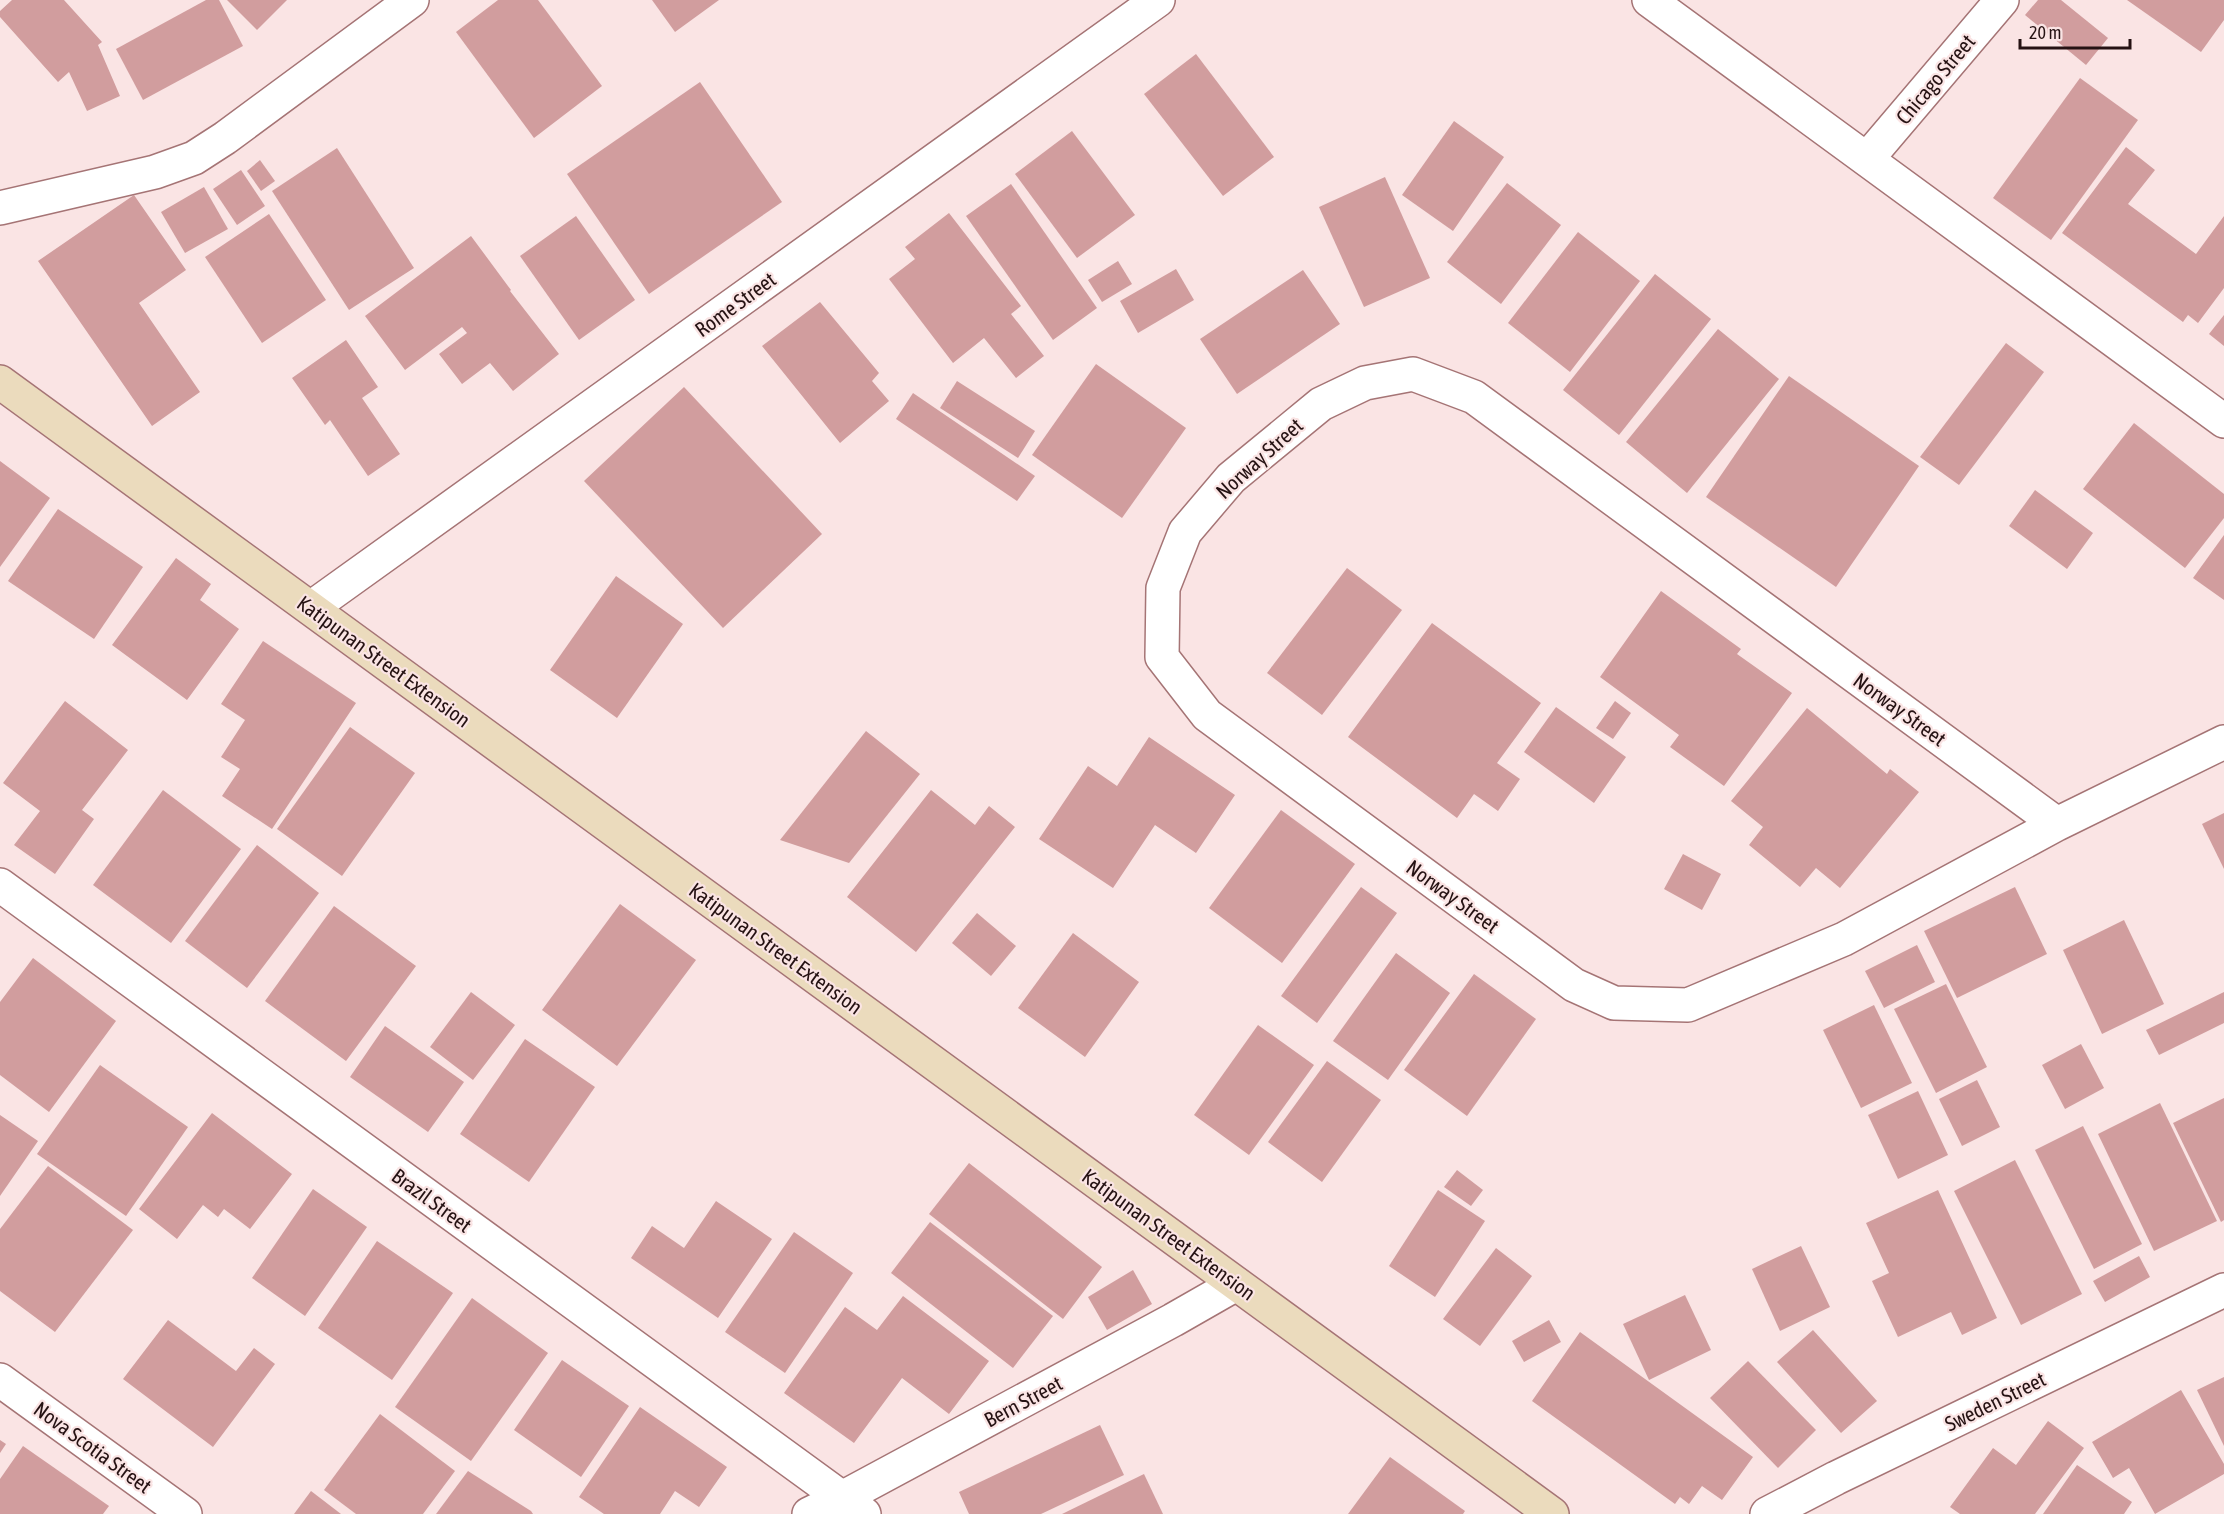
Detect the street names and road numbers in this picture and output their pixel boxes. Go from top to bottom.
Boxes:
street label: Chicago Street [1891,29,1979,129]
street label: Rome Street [690,267,780,341]
street label: Norway Street [1211,413,1307,503]
street label: Katipunan Street Extension [293,590,475,732]
street label: Norway Street [1849,668,1951,750]
street label: Norway Street [1402,855,1504,937]
street label: Katipunan Street Extension [685,877,867,1019]
street label: Brazil Street [388,1163,476,1237]
street label: Katipunan Street Extension [1078,1163,1260,1305]
street label: Sweden Street [1941,1366,2049,1436]
street label: Bern Street [980,1370,1066,1432]
street label: Nova Scotia Street [30,1396,156,1498]

